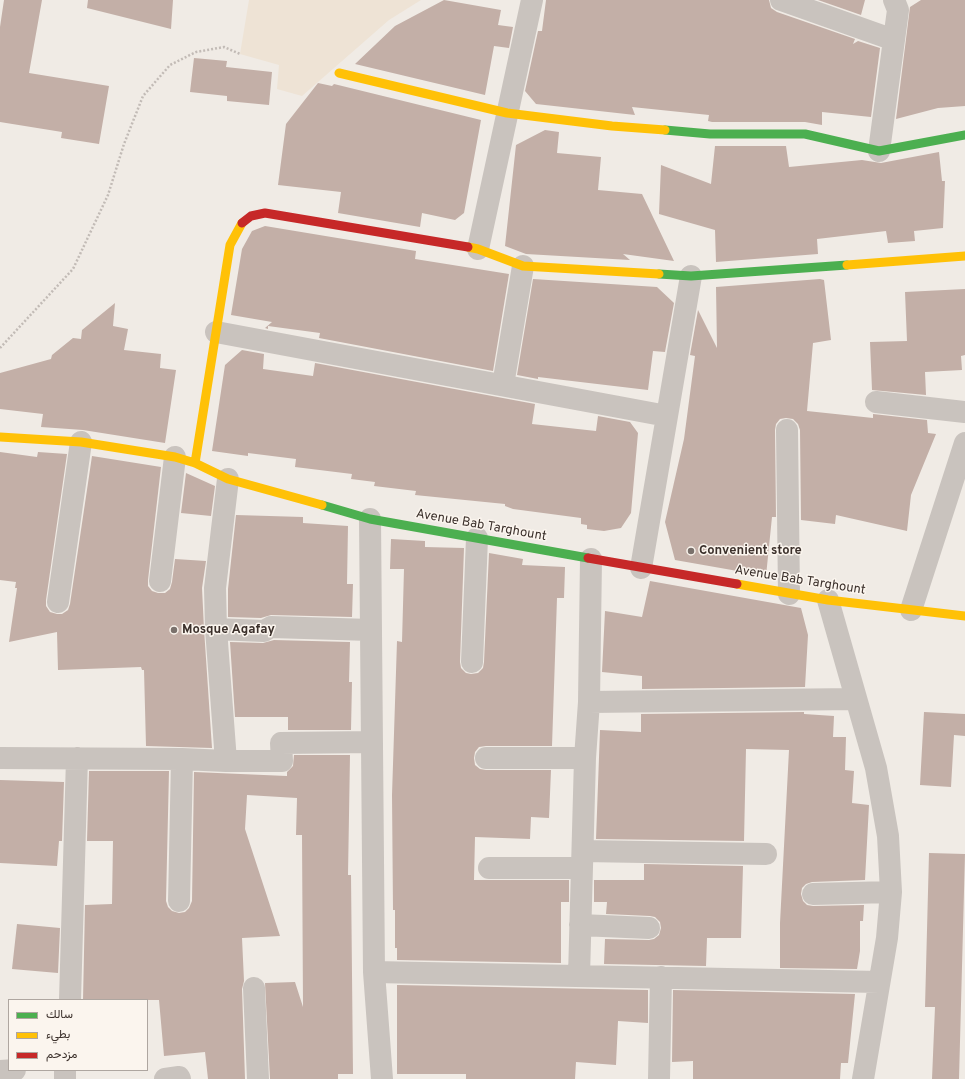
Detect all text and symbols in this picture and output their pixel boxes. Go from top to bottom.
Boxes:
street label: Avenue Bab Targhount [414,507,548,545]
place label: Convenient store [699,543,802,559]
marker: Convenient store [686,546,696,556]
street label: Avenue Bab Targhount [733,563,867,599]
place label: Mosque Agafay [182,622,275,638]
marker: Mosque Agafay [169,625,179,635]
legend [8,999,148,1071]
text: سالك [46,1007,73,1023]
text: بطيء [46,1027,70,1043]
text: مزدحم [46,1047,77,1063]

